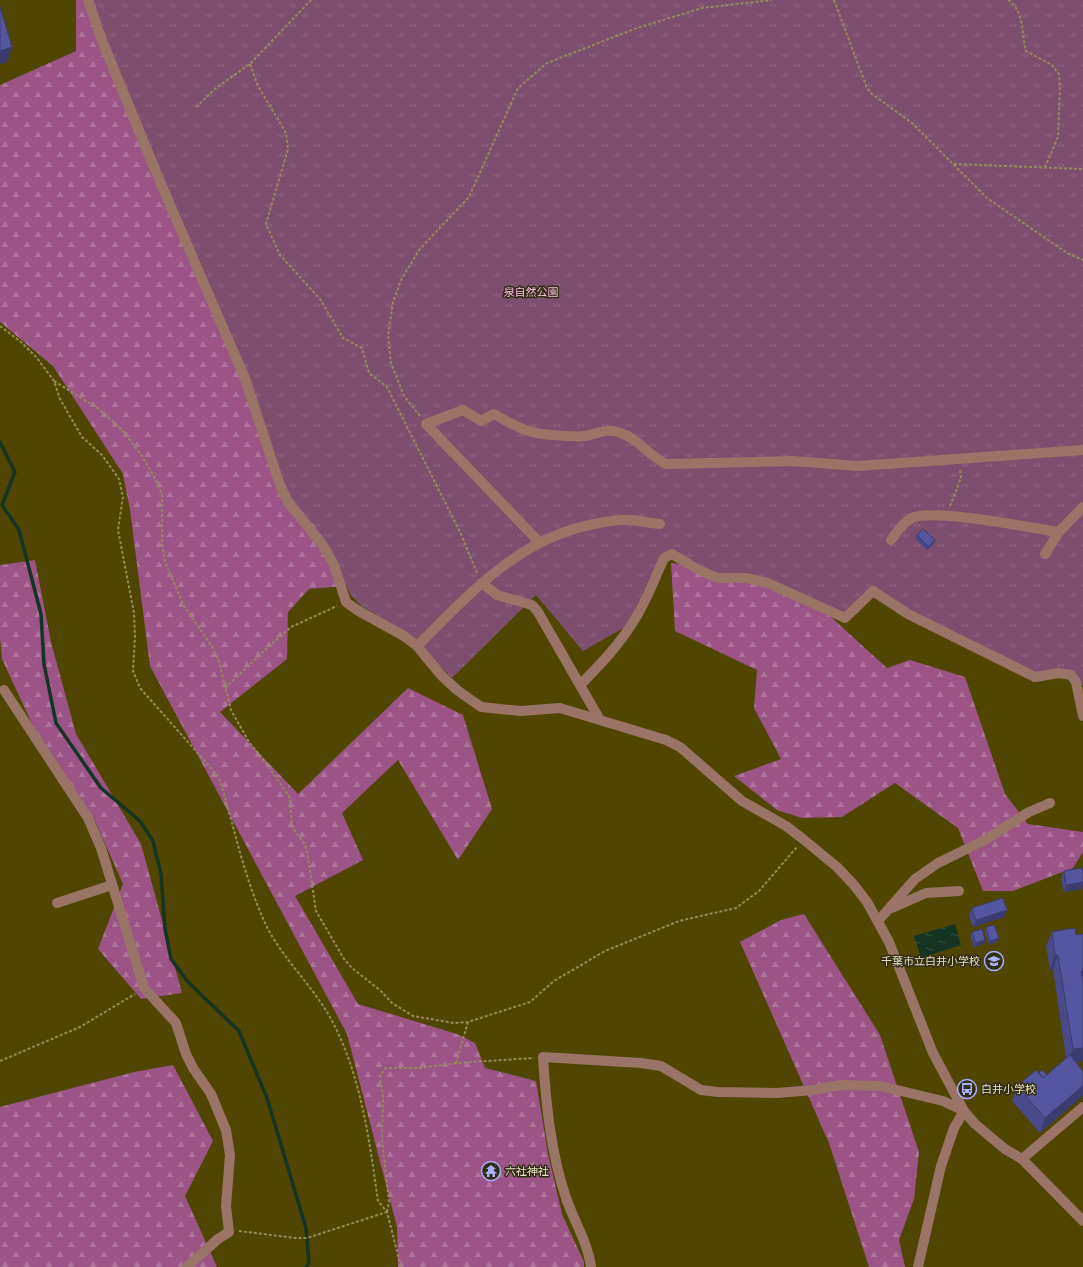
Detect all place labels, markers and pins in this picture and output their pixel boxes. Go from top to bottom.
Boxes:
school or university icon: 千葉市立白井小学校 [983,950,1005,972]
place label: 千葉市立白井小学校 [881,955,980,968]
bus stop icon: 白井小学校 [956,1078,978,1100]
place label: 白井小学校 [981,1083,1036,1096]
temple icon: 六社神社 [480,1160,502,1182]
place label: 六社神社 [505,1165,549,1178]

